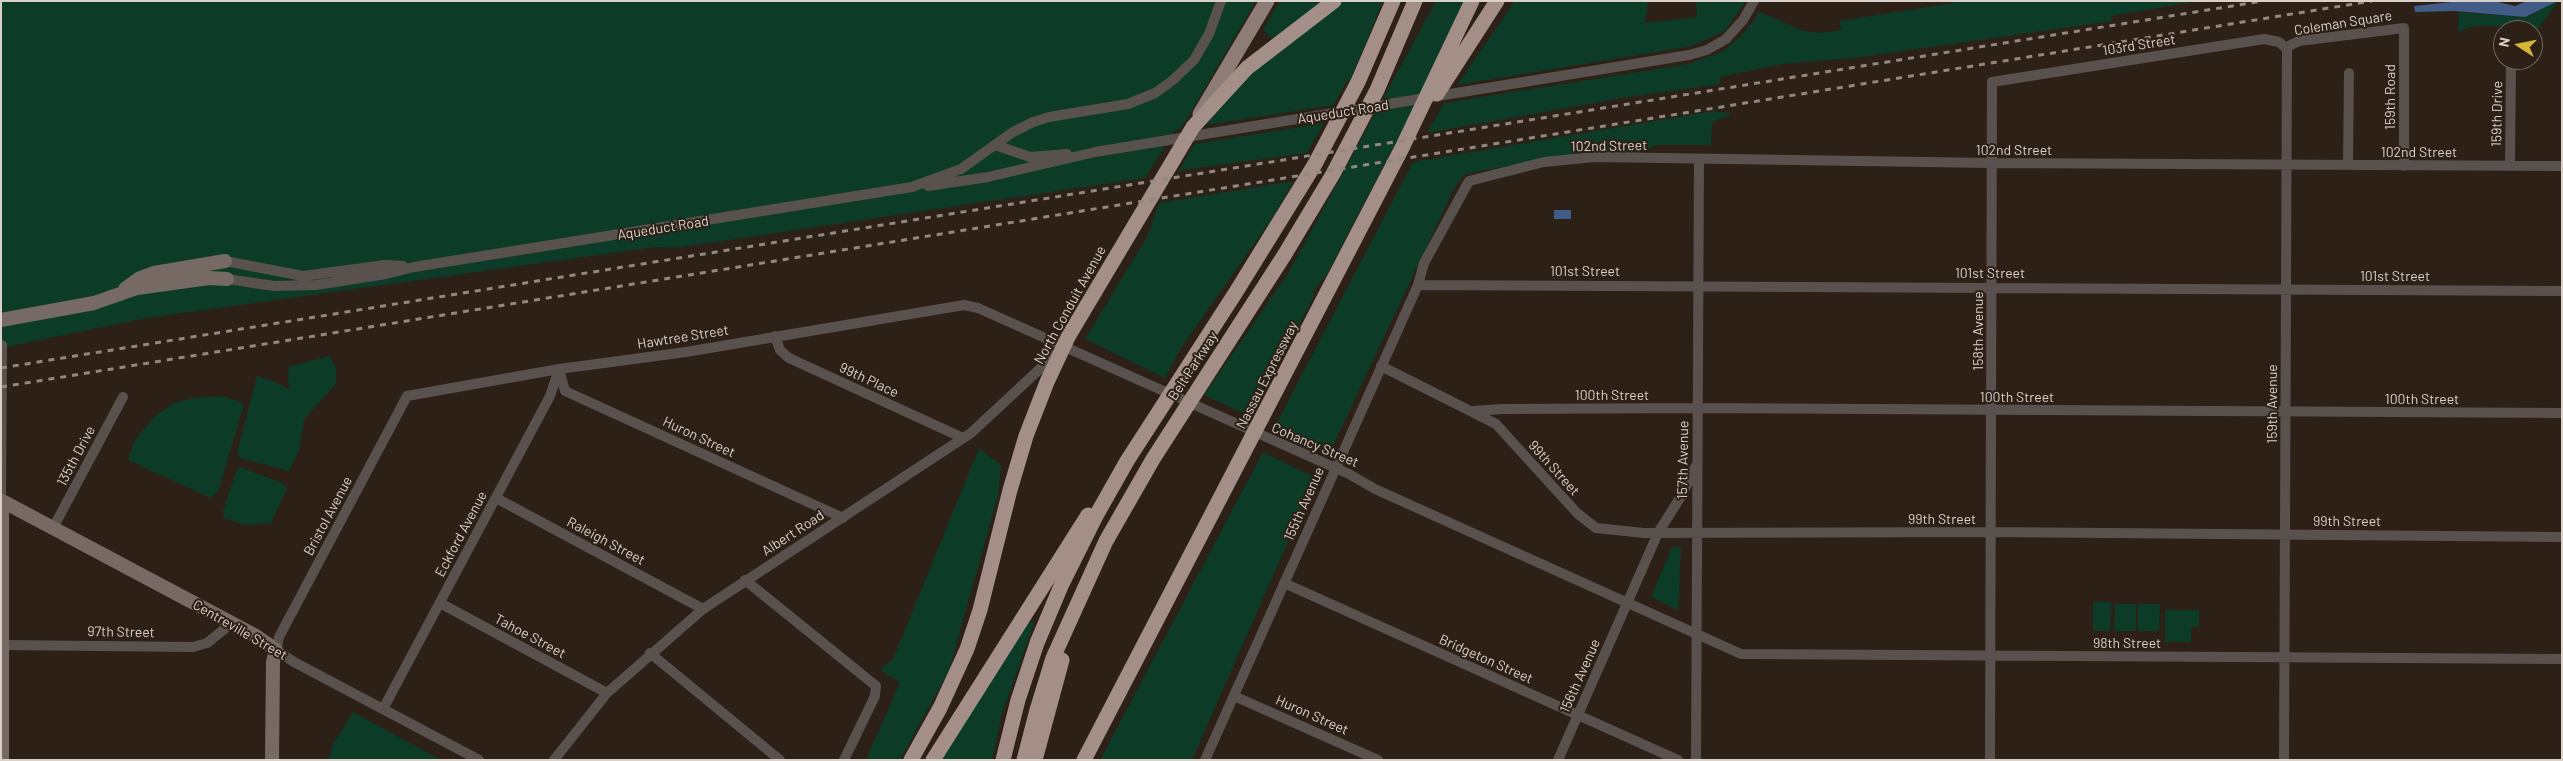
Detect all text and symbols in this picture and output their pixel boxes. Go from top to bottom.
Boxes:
street label: Coleman Square [2293,7,2393,39]
north arrow [2493,20,2543,70]
street label: 103rd Street [2101,31,2177,59]
text: N [2495,36,2513,48]
street label: 159th Road [2382,64,2398,130]
street label: 159th Drive [2488,81,2506,147]
street label: Aqueduct Road [1296,96,1390,128]
street label: 102nd Street [1571,137,1647,155]
street label: 102nd Street [1976,142,2052,158]
street label: 102nd Street [2381,144,2457,160]
street label: Aqueduct Road [616,212,710,244]
street label: North Conduit Avenue [1031,243,1109,367]
street label: 101st Street [1550,263,1620,279]
street label: 101st Street [1955,265,2025,281]
street label: 101st Street [2360,268,2430,284]
street label: 158th Avenue [1970,291,1986,371]
street label: Nassau Expressway [1233,318,1301,432]
street label: Hawtree Street [636,321,730,353]
street label: Belt Parkway [1165,329,1221,403]
street label: 99th Place [837,359,901,401]
street label: 159th Avenue [2264,364,2280,444]
street label: 100th Street [1575,387,1649,403]
street label: 100th Street [1980,389,2054,405]
street label: 100th Street [2385,391,2459,407]
street label: Huron Street [660,413,738,461]
street label: Cohancy Street [1269,419,1361,471]
street label: 157th Avenue [1674,421,1692,499]
street label: 135th Drive [53,423,99,489]
street label: 99th Street [1525,437,1583,499]
street label: 155th Avenue [1280,464,1328,544]
street label: Bristol Avenue [300,474,356,558]
street label: Eckford Avenue [431,488,491,580]
street label: Albert Road [759,507,827,559]
street label: 99th Street [1908,511,1976,527]
street label: Raleigh Street [564,513,648,569]
street label: 99th Street [2313,513,2381,529]
street label: Centreville Street [190,596,290,664]
street label: Tahoe Street [491,610,569,662]
street label: 97th Street [87,623,155,641]
street label: Bridgeton Street [1436,631,1536,687]
street label: 98th Street [2093,635,2161,651]
street label: 156th Avenue [1556,636,1604,716]
street label: Huron Street [1273,691,1351,739]

